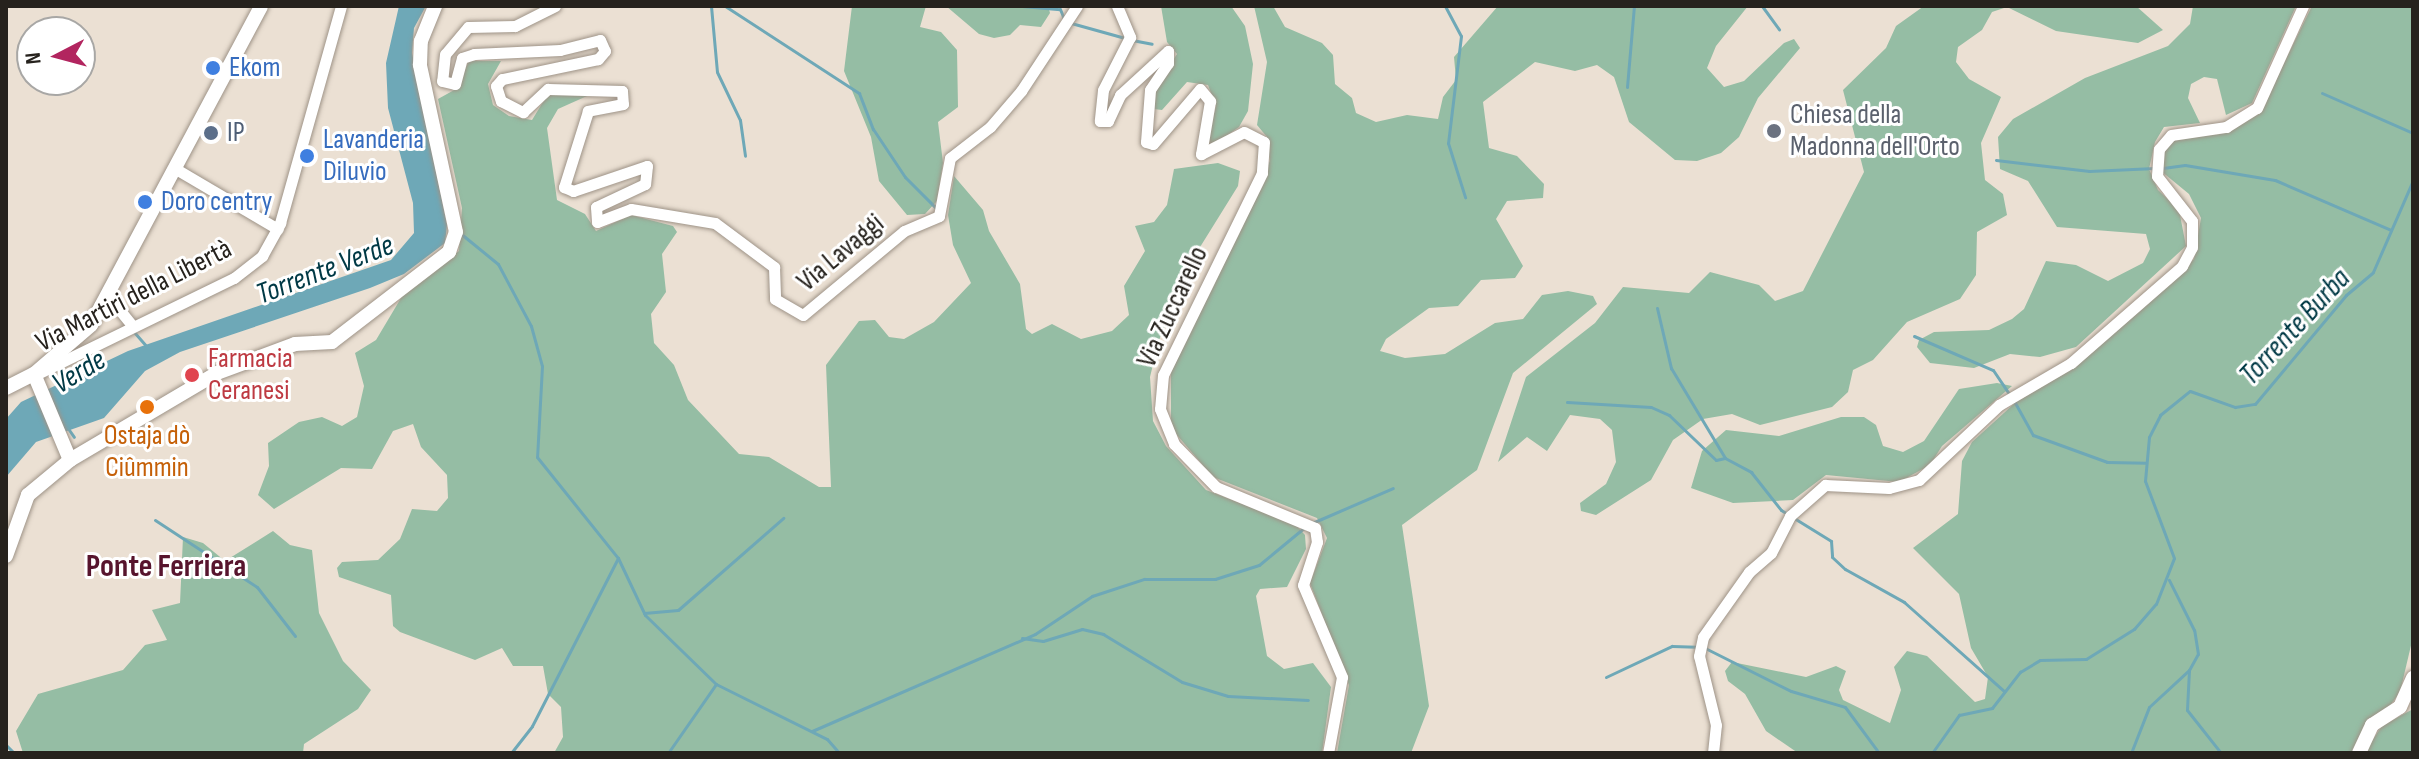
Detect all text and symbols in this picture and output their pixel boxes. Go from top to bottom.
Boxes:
north arrow [16,16,96,96]
text: N [20,51,48,66]
place label: Ekom [229,51,280,85]
marker: Ekom [204,59,222,77]
place label: Chiesa della Madonna dell'Orto [1790,98,1960,164]
place label: IP [227,116,244,150]
marker: Chiesa della Madonna dell'Orto [1765,122,1783,140]
place label: Lavanderia Diluvio [323,123,424,189]
marker: IP [202,124,220,142]
marker: Lavanderia Diluvio [298,147,316,165]
place label: Doro centry [161,185,272,219]
marker: Doro centry [136,193,154,211]
street label: Via Lavaggi [791,207,891,299]
water label: Torrente Verde [251,227,399,313]
street label: Via Martiri della Libertà [31,232,237,360]
street label: Via Zuccarello [1130,241,1216,373]
water label: Torrente Burba [2232,261,2358,393]
water label: Verde [46,342,112,402]
place label: Farmacia Ceranesi [208,342,293,408]
marker: Farmacia Ceranesi [183,366,201,384]
marker: Ostaja dò Ciûmmin [138,398,156,416]
place label: Ostaja dò Ciûmmin [104,419,190,485]
district label: Ponte Ferriera [86,548,246,586]

